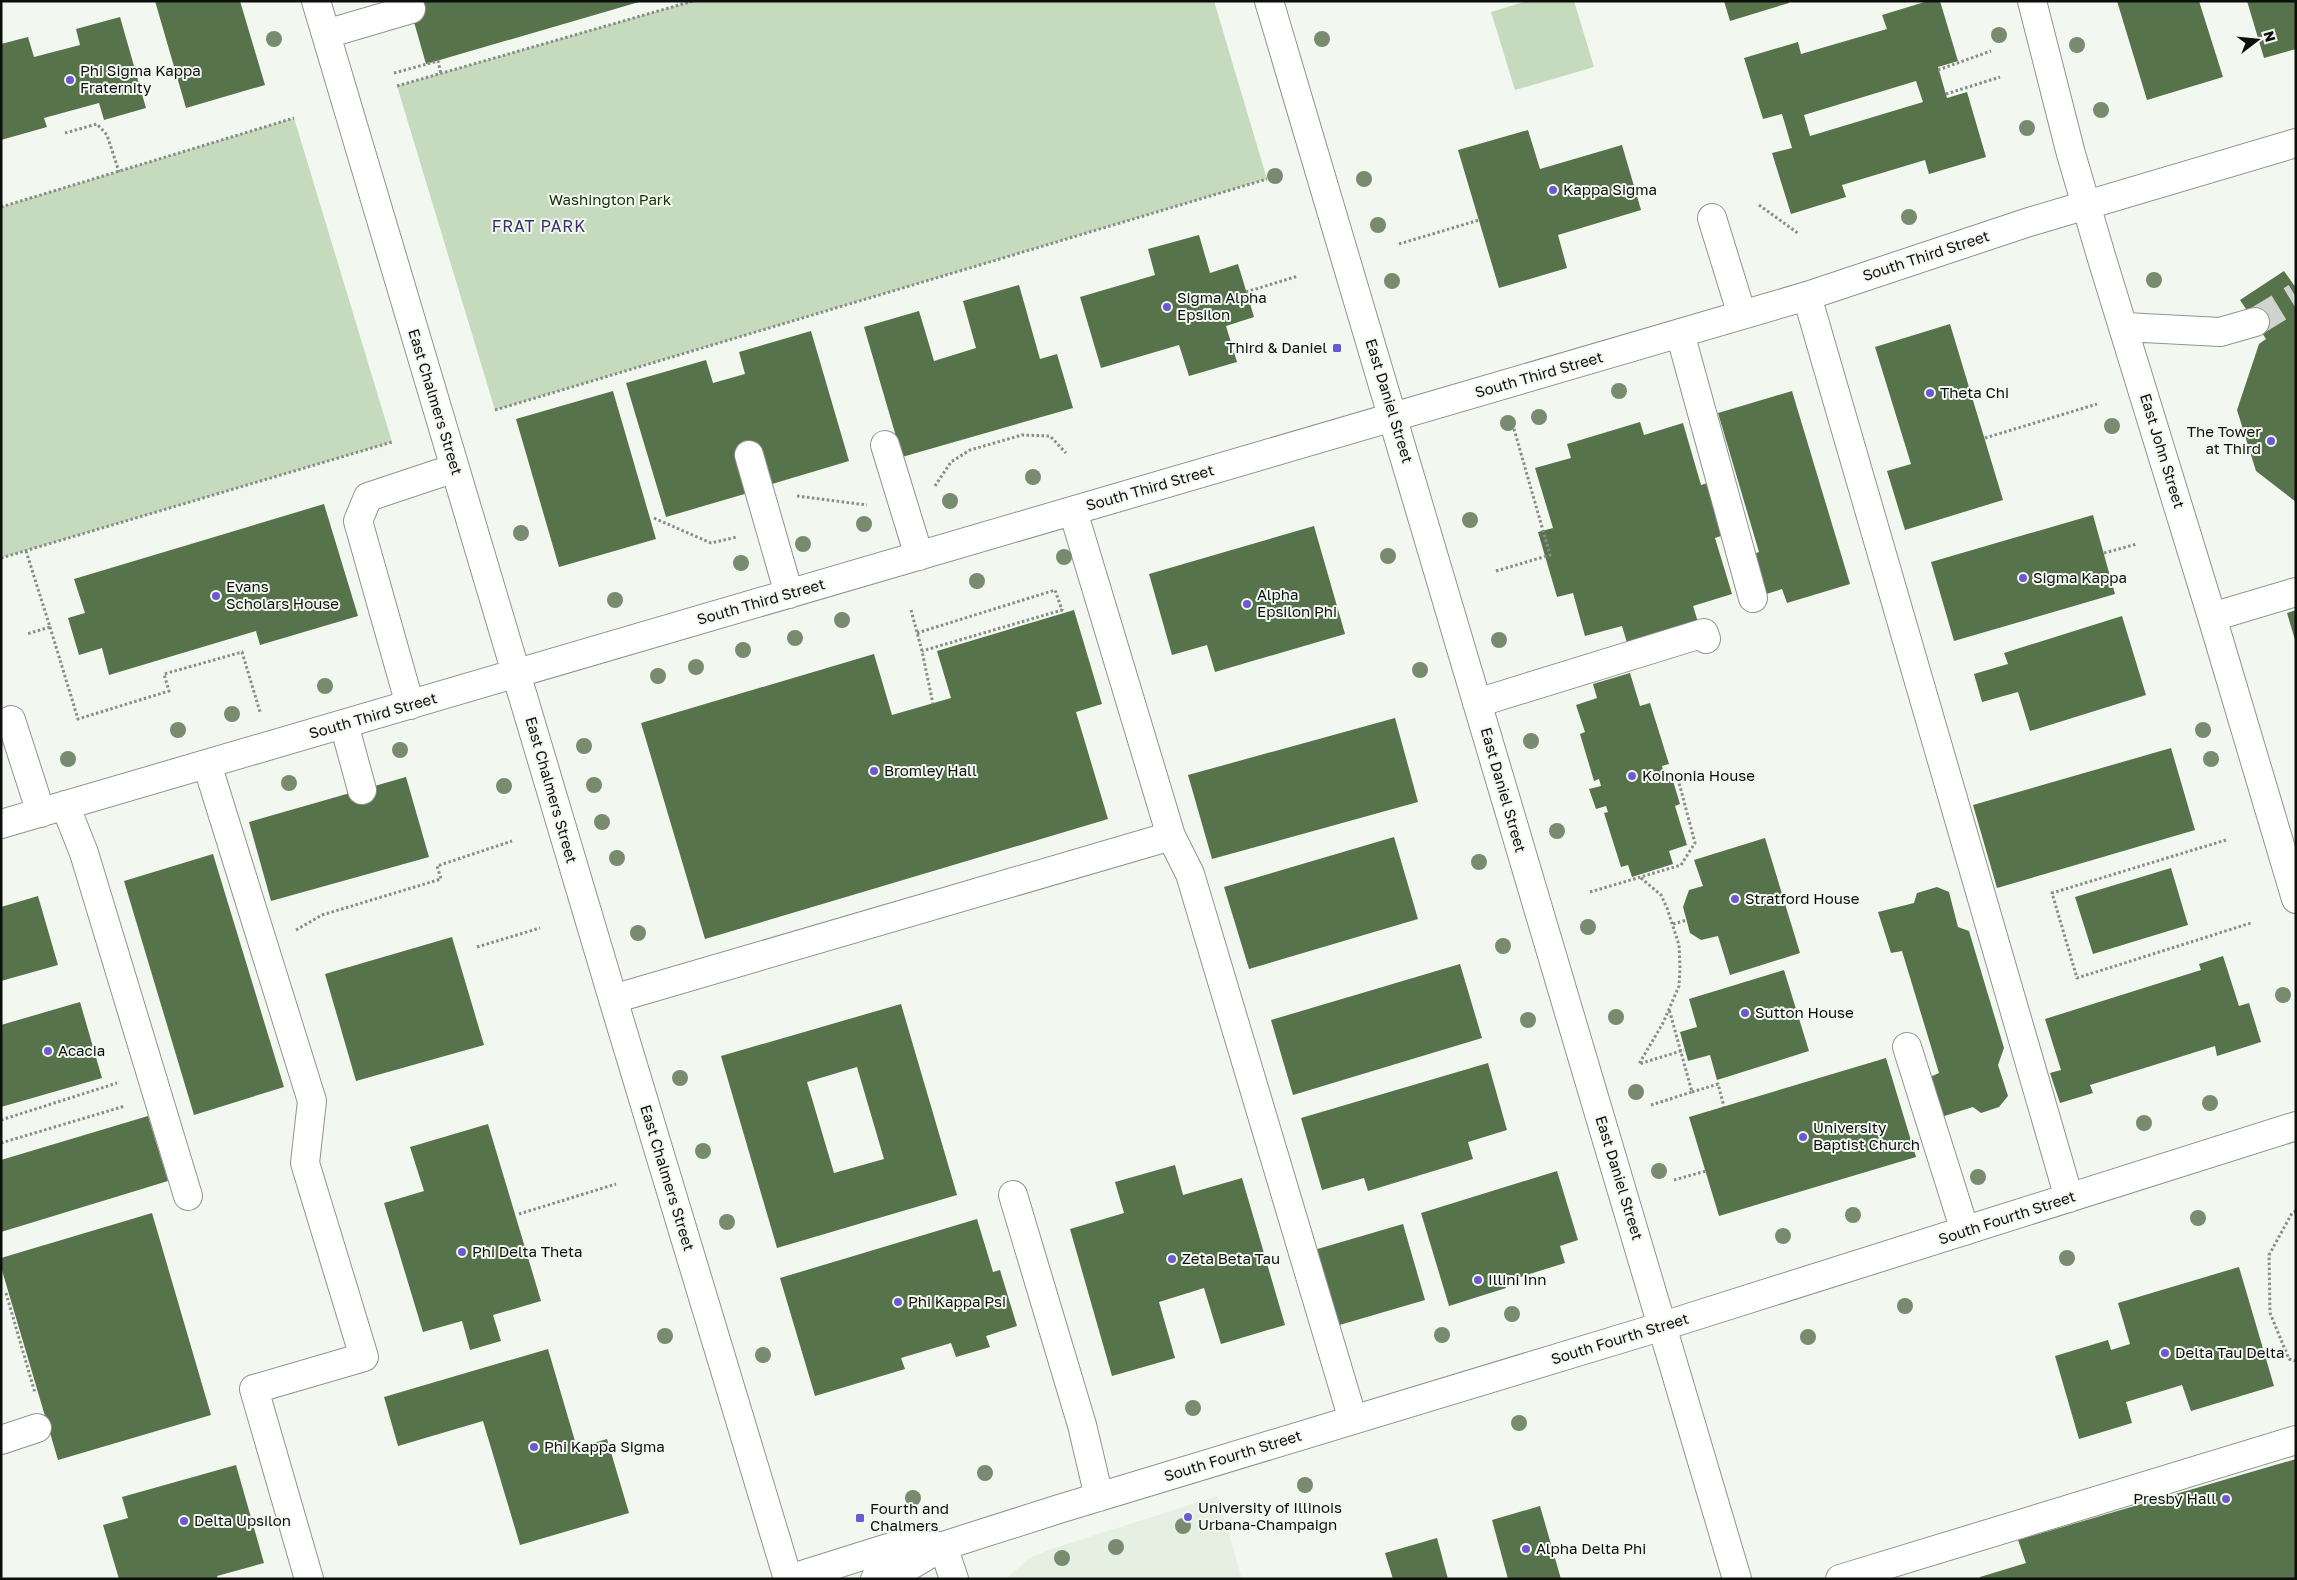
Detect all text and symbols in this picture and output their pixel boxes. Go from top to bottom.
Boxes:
north arrow [2232,15,2282,65]
text: N [2260,29,2280,44]
place label: Phi Sigma Kappa Fraternity [80,61,201,96]
marker: Phi Sigma Kappa Fraternity [64,74,76,86]
place label: Kappa Sigma [1563,180,1657,198]
marker: Kappa Sigma [1547,184,1559,196]
park label: Washington Park [549,190,672,208]
district label: FRAT PARK [492,216,586,236]
street label: South Third Street [1860,226,1991,284]
place label: Sigma Alpha Epsilon [1177,288,1267,323]
marker: Sigma Alpha Epsilon [1161,301,1173,313]
street label: East Chalmers Street [405,326,467,477]
street label: East Daniel Street [1362,336,1417,465]
place label: Third & Daniel [1226,338,1327,356]
marker: Third & Daniel [1331,342,1343,354]
street label: South Third Street [1473,347,1605,401]
place label: Theta Chi [1940,383,2009,401]
marker: Theta Chi [1924,387,1936,399]
street label: East John Street [2137,391,2189,510]
place label: The Tower at Third [2187,422,2261,457]
marker: The Tower at Third [2265,435,2277,447]
street label: South Third Street [1084,460,1216,514]
place label: Sigma Kappa [2033,568,2127,586]
marker: Sigma Kappa [2017,572,2029,584]
street label: South Third Street [695,574,827,628]
place label: Evans Scholars House [226,577,339,612]
place label: Alpha Epsilon Phi [1257,585,1337,620]
marker: Evans Scholars House [210,590,222,602]
marker: Alpha Epsilon Phi [1241,598,1253,610]
street label: South Third Street [307,688,439,742]
street label: East Chalmers Street [522,714,582,865]
street label: East Daniel Street [1478,725,1530,854]
place label: Bromley Hall [884,761,977,779]
marker: Bromley Hall [868,765,880,777]
place label: Koinonia House [1642,766,1755,784]
marker: Koinonia House [1626,770,1638,782]
place label: Stratford House [1745,889,1860,907]
marker: Stratford House [1729,893,1741,905]
place label: Sutton House [1755,1003,1854,1021]
marker: Sutton House [1739,1007,1751,1019]
place label: Acacia [58,1041,105,1059]
marker: Acacia [42,1045,54,1057]
street label: East Chalmers Street [637,1102,699,1253]
street label: East Daniel Street [1592,1113,1647,1242]
place label: University Baptist Church [1813,1118,1920,1153]
marker: University Baptist Church [1797,1131,1809,1143]
street label: South Fourth Street [1936,1186,2077,1248]
place label: Phi Delta Theta [472,1242,582,1260]
marker: Phi Delta Theta [456,1246,468,1258]
place label: Zeta Beta Tau [1182,1249,1280,1267]
marker: Zeta Beta Tau [1166,1253,1178,1265]
place label: Illini Inn [1488,1270,1547,1288]
marker: Illini Inn [1472,1274,1484,1286]
place label: Phi Kappa Psi [908,1292,1006,1310]
marker: Phi Kappa Psi [892,1296,904,1308]
street label: South Fourth Street [1549,1309,1691,1368]
place label: Delta Tau Delta [2175,1343,2284,1361]
marker: Delta Tau Delta [2159,1347,2171,1359]
street label: South Fourth Street [1162,1426,1304,1485]
place label: Phi Kappa Sigma [544,1437,665,1455]
marker: Phi Kappa Sigma [528,1441,540,1453]
place label: Presby Hall [2133,1489,2216,1507]
marker: Presby Hall [2220,1493,2232,1505]
place label: University of Illinois Urbana-Champaign [1198,1498,1342,1533]
place label: Fourth and Chalmers [870,1499,949,1534]
place label: Delta Upsilon [194,1511,291,1529]
marker: University of Illinois Urbana-Champaign [1182,1511,1194,1523]
marker: Fourth and Chalmers [854,1512,866,1524]
marker: Delta Upsilon [178,1515,190,1527]
place label: Alpha Delta Phi [1536,1539,1646,1557]
marker: Alpha Delta Phi [1520,1543,1532,1555]

